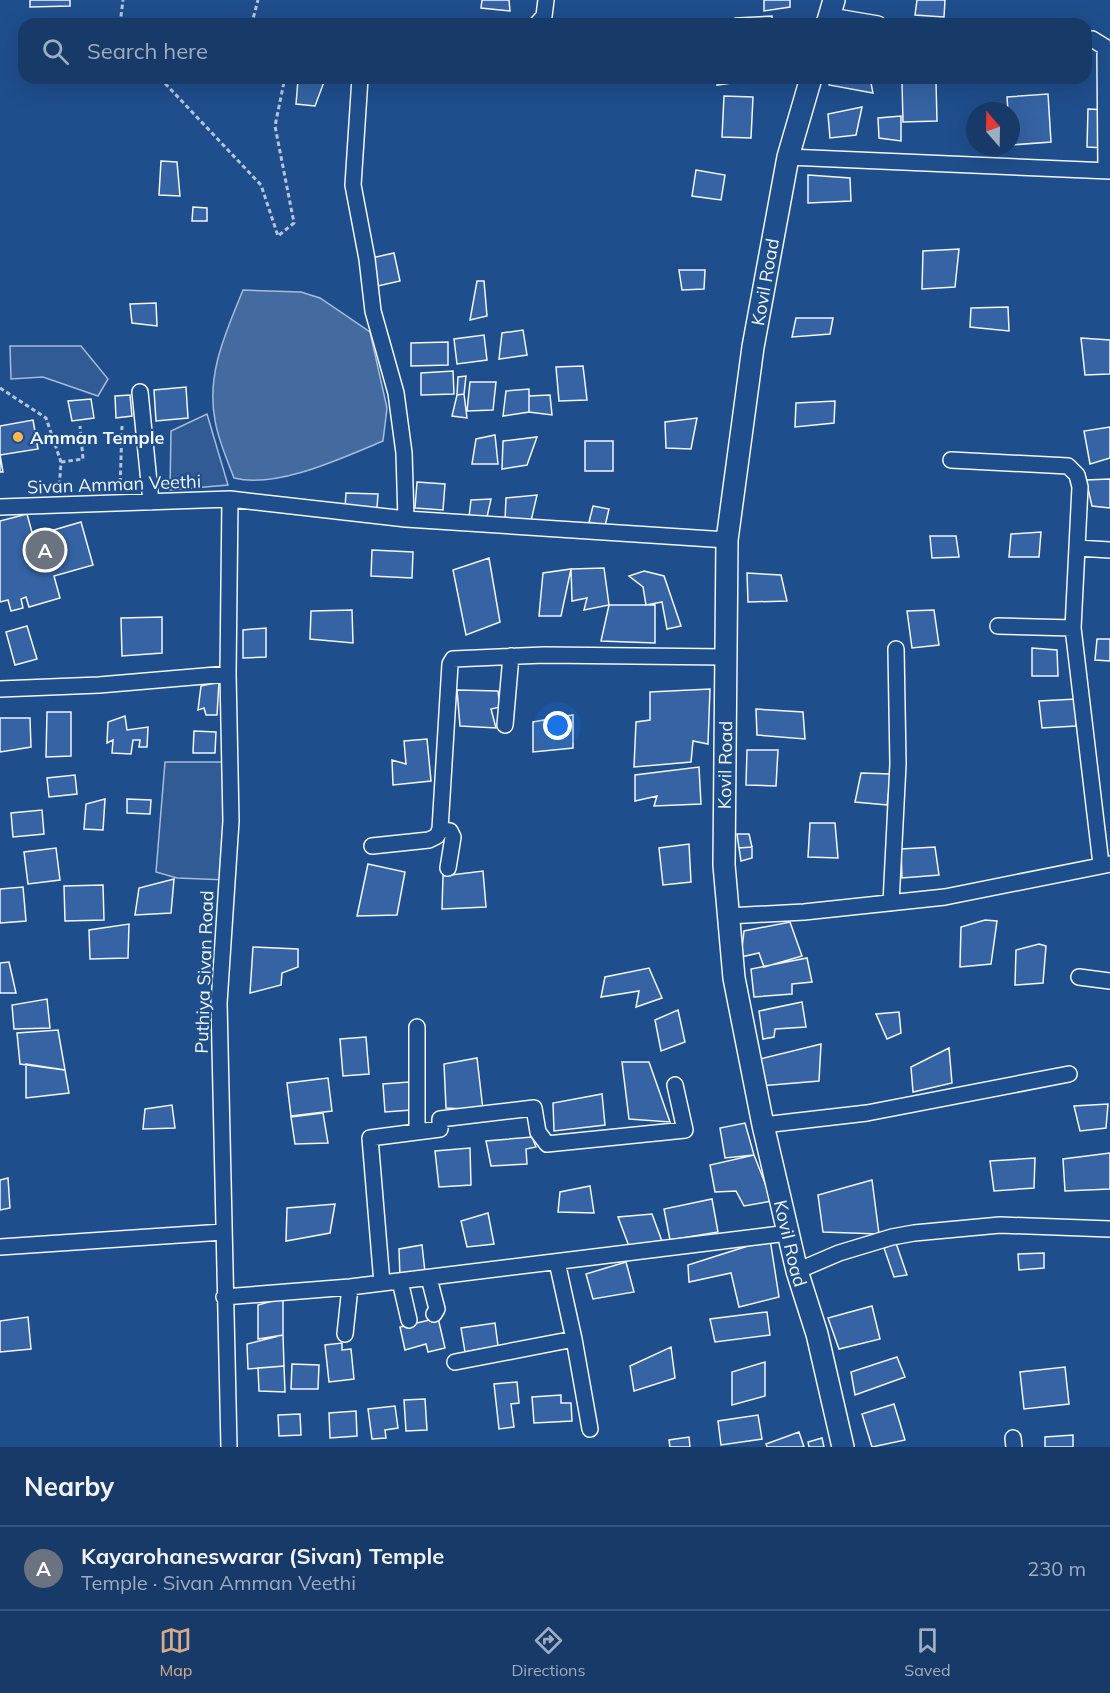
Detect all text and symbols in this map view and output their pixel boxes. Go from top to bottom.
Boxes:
search box [18,18,1092,84]
icon: search [39,35,72,68]
text: Search here [87,37,208,65]
north arrow [966,102,1020,156]
street label: Kovil Road [746,237,784,327]
place label: Amman Temple [30,426,164,449]
marker: Amman Temple [11,430,25,444]
street label: Sivan Amman Veethi [27,469,201,499]
pin: A [26,528,64,572]
your location [543,711,572,740]
street label: Kovil Road [713,721,737,809]
street label: Puthiya Sivan Road [190,890,218,1054]
street label: Kovil Road [769,1198,813,1290]
text: Nearby [24,1470,114,1503]
text: Kayarohaneswarar (Sivan) Temple [81,1542,444,1570]
text: A [36,1556,51,1581]
text: 230 m [1027,1556,1086,1581]
text: Temple · Sivan Amman Veethi [81,1570,356,1595]
tab: Map [159,1624,192,1680]
tab: Directions [511,1624,585,1680]
tab: Saved [904,1624,951,1680]

